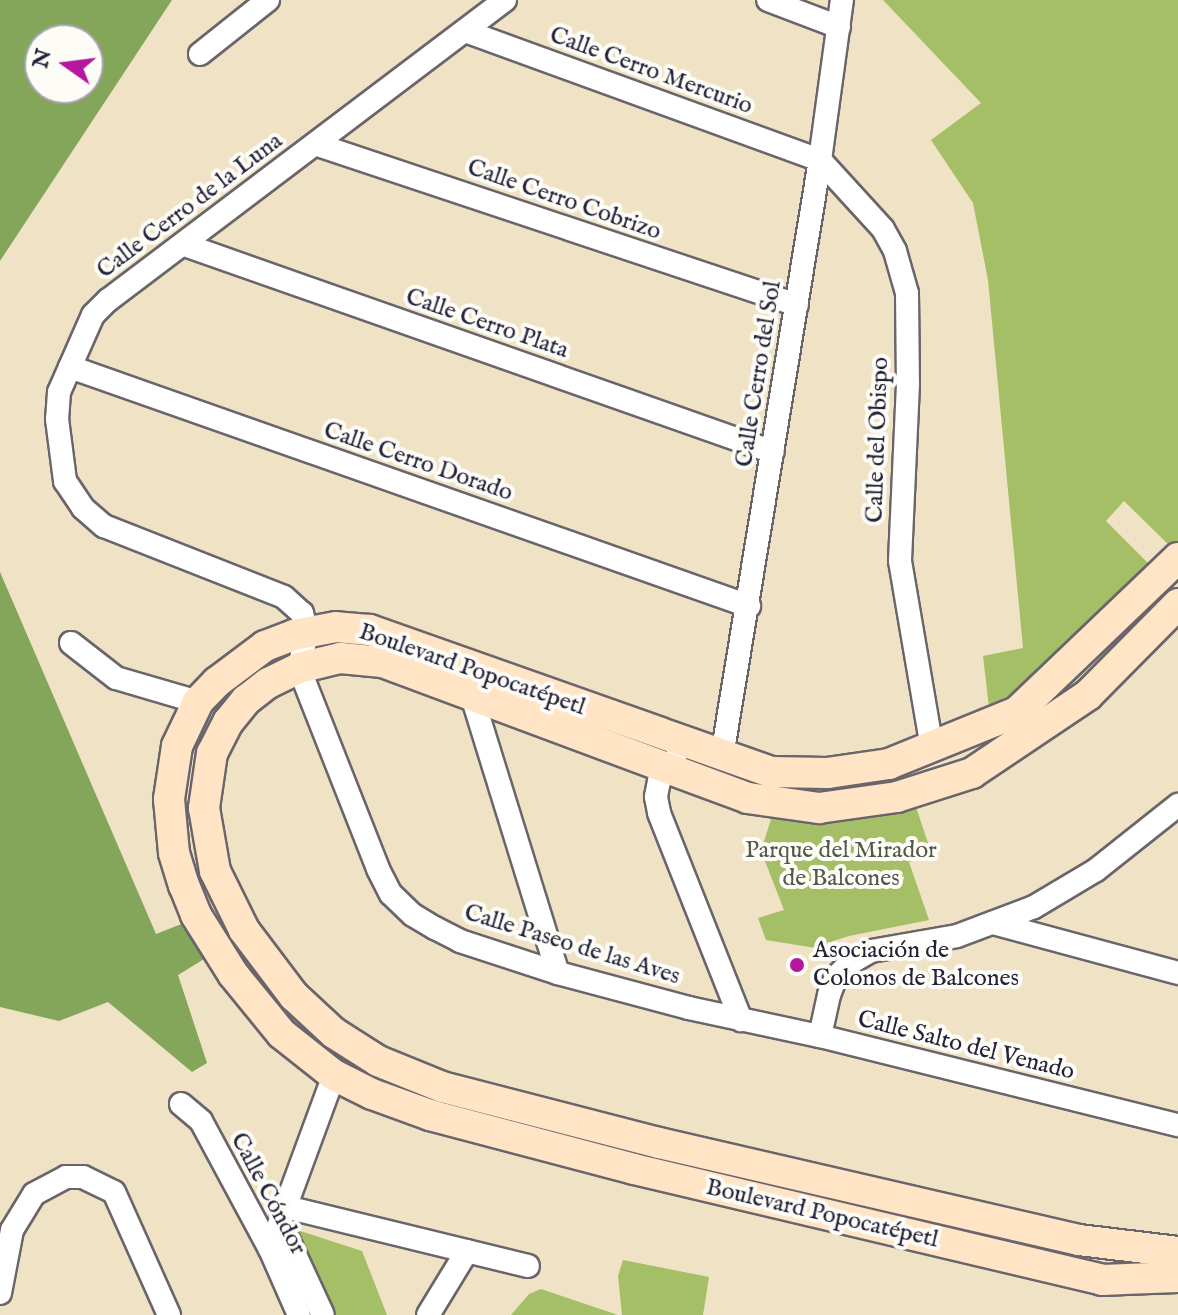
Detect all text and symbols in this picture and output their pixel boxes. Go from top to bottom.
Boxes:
street label: Calle Cerro Mercurio [546,21,756,121]
north arrow [24,24,104,104]
text: N [27,46,59,71]
street label: Calle Cerro de la Luna [92,127,288,285]
street label: Calle Cerro Cobrizo [463,153,665,247]
street label: Calle Cerro del Sol [730,279,788,469]
street label: Calle Cerro Plata [402,283,572,365]
street label: Calle del Obispo [861,357,895,523]
street label: Calle Cerro Dorado [320,416,516,508]
street label: Boulevard Popocatépetl [355,618,589,722]
park label: Parque del Mirador de Balcones [745,837,937,893]
street label: Calle Paseo de las Aves [461,898,683,992]
place label: Asociación de Colonos de Balcones [813,937,1019,993]
marker: Asociación de Colonos de Balcones [788,956,806,974]
street label: Calle Salto del Venado [855,1005,1077,1087]
street label: Calle Cóndor [224,1128,312,1260]
street label: Boulevard Popocatépetl [703,1173,941,1255]

